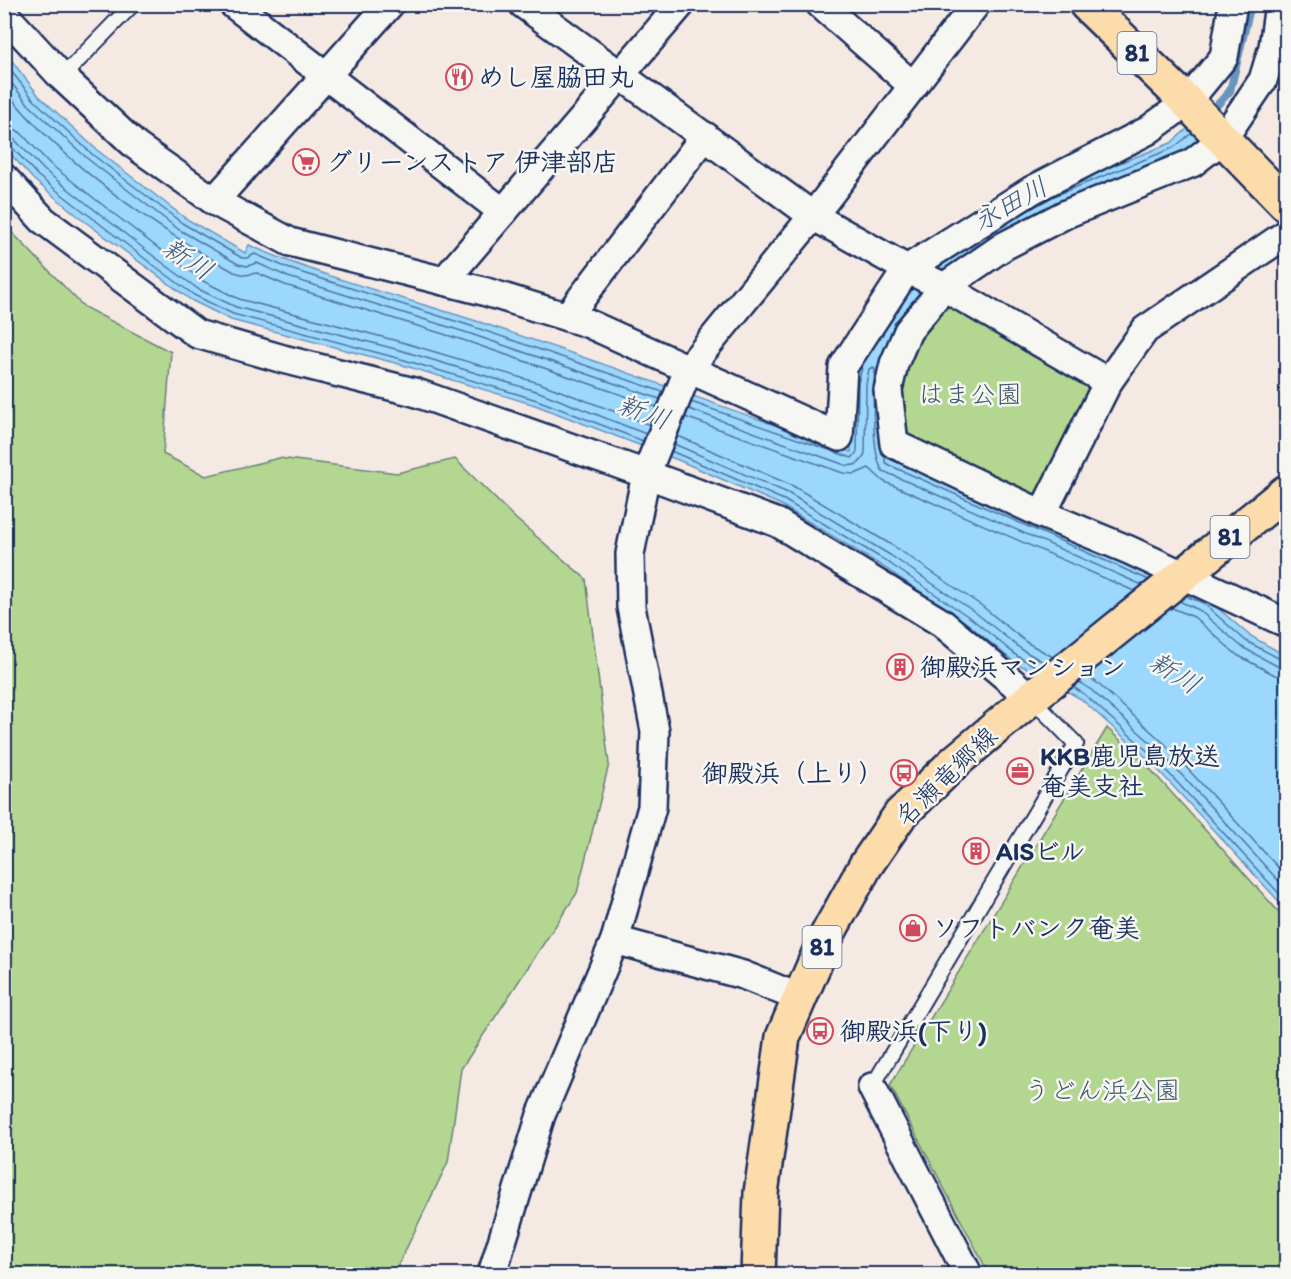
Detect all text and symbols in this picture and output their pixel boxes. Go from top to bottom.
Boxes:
road number: 81 [1118,32,1156,74]
place label: めし屋脇田丸 [478,61,634,93]
restaurant icon: めし屋脇田丸 [444,62,474,92]
place label: グリーンストア 伊津部店 [326,146,618,178]
supermarket icon: グリーンストア 伊津部店 [291,147,321,177]
water label: 永田川 [966,169,1053,238]
water label: 新川 [157,230,220,287]
park label: はま公園 [918,378,1022,410]
water label: 新川 [613,387,675,436]
road number: 81 [1210,516,1250,558]
water label: 新川 [1144,644,1207,701]
place label: 御殿浜マンション [920,651,1126,683]
building icon: 御殿浜マンション [885,652,915,682]
street label: 名瀬竜郷線 [888,719,1004,833]
place label: KKB鹿児島放送 奄美支社 [1040,740,1220,802]
office icon: KKB鹿児島放送 奄美支社 [1005,756,1035,786]
place label: 御殿浜（上り） [702,757,884,789]
bus stop icon: 御殿浜（上り） [889,758,919,788]
place label: AISビル [995,835,1086,867]
building icon: AISビル [961,836,991,866]
place label: ソフトバンク奄美 [932,912,1140,944]
shop icon: ソフトバンク奄美 [898,913,928,943]
road number: 81 [802,926,842,968]
place label: 御殿浜(下り) [840,1015,987,1047]
bus stop icon: 御殿浜(下り) [805,1016,835,1046]
park label: うどん浜公園 [1024,1074,1180,1106]

